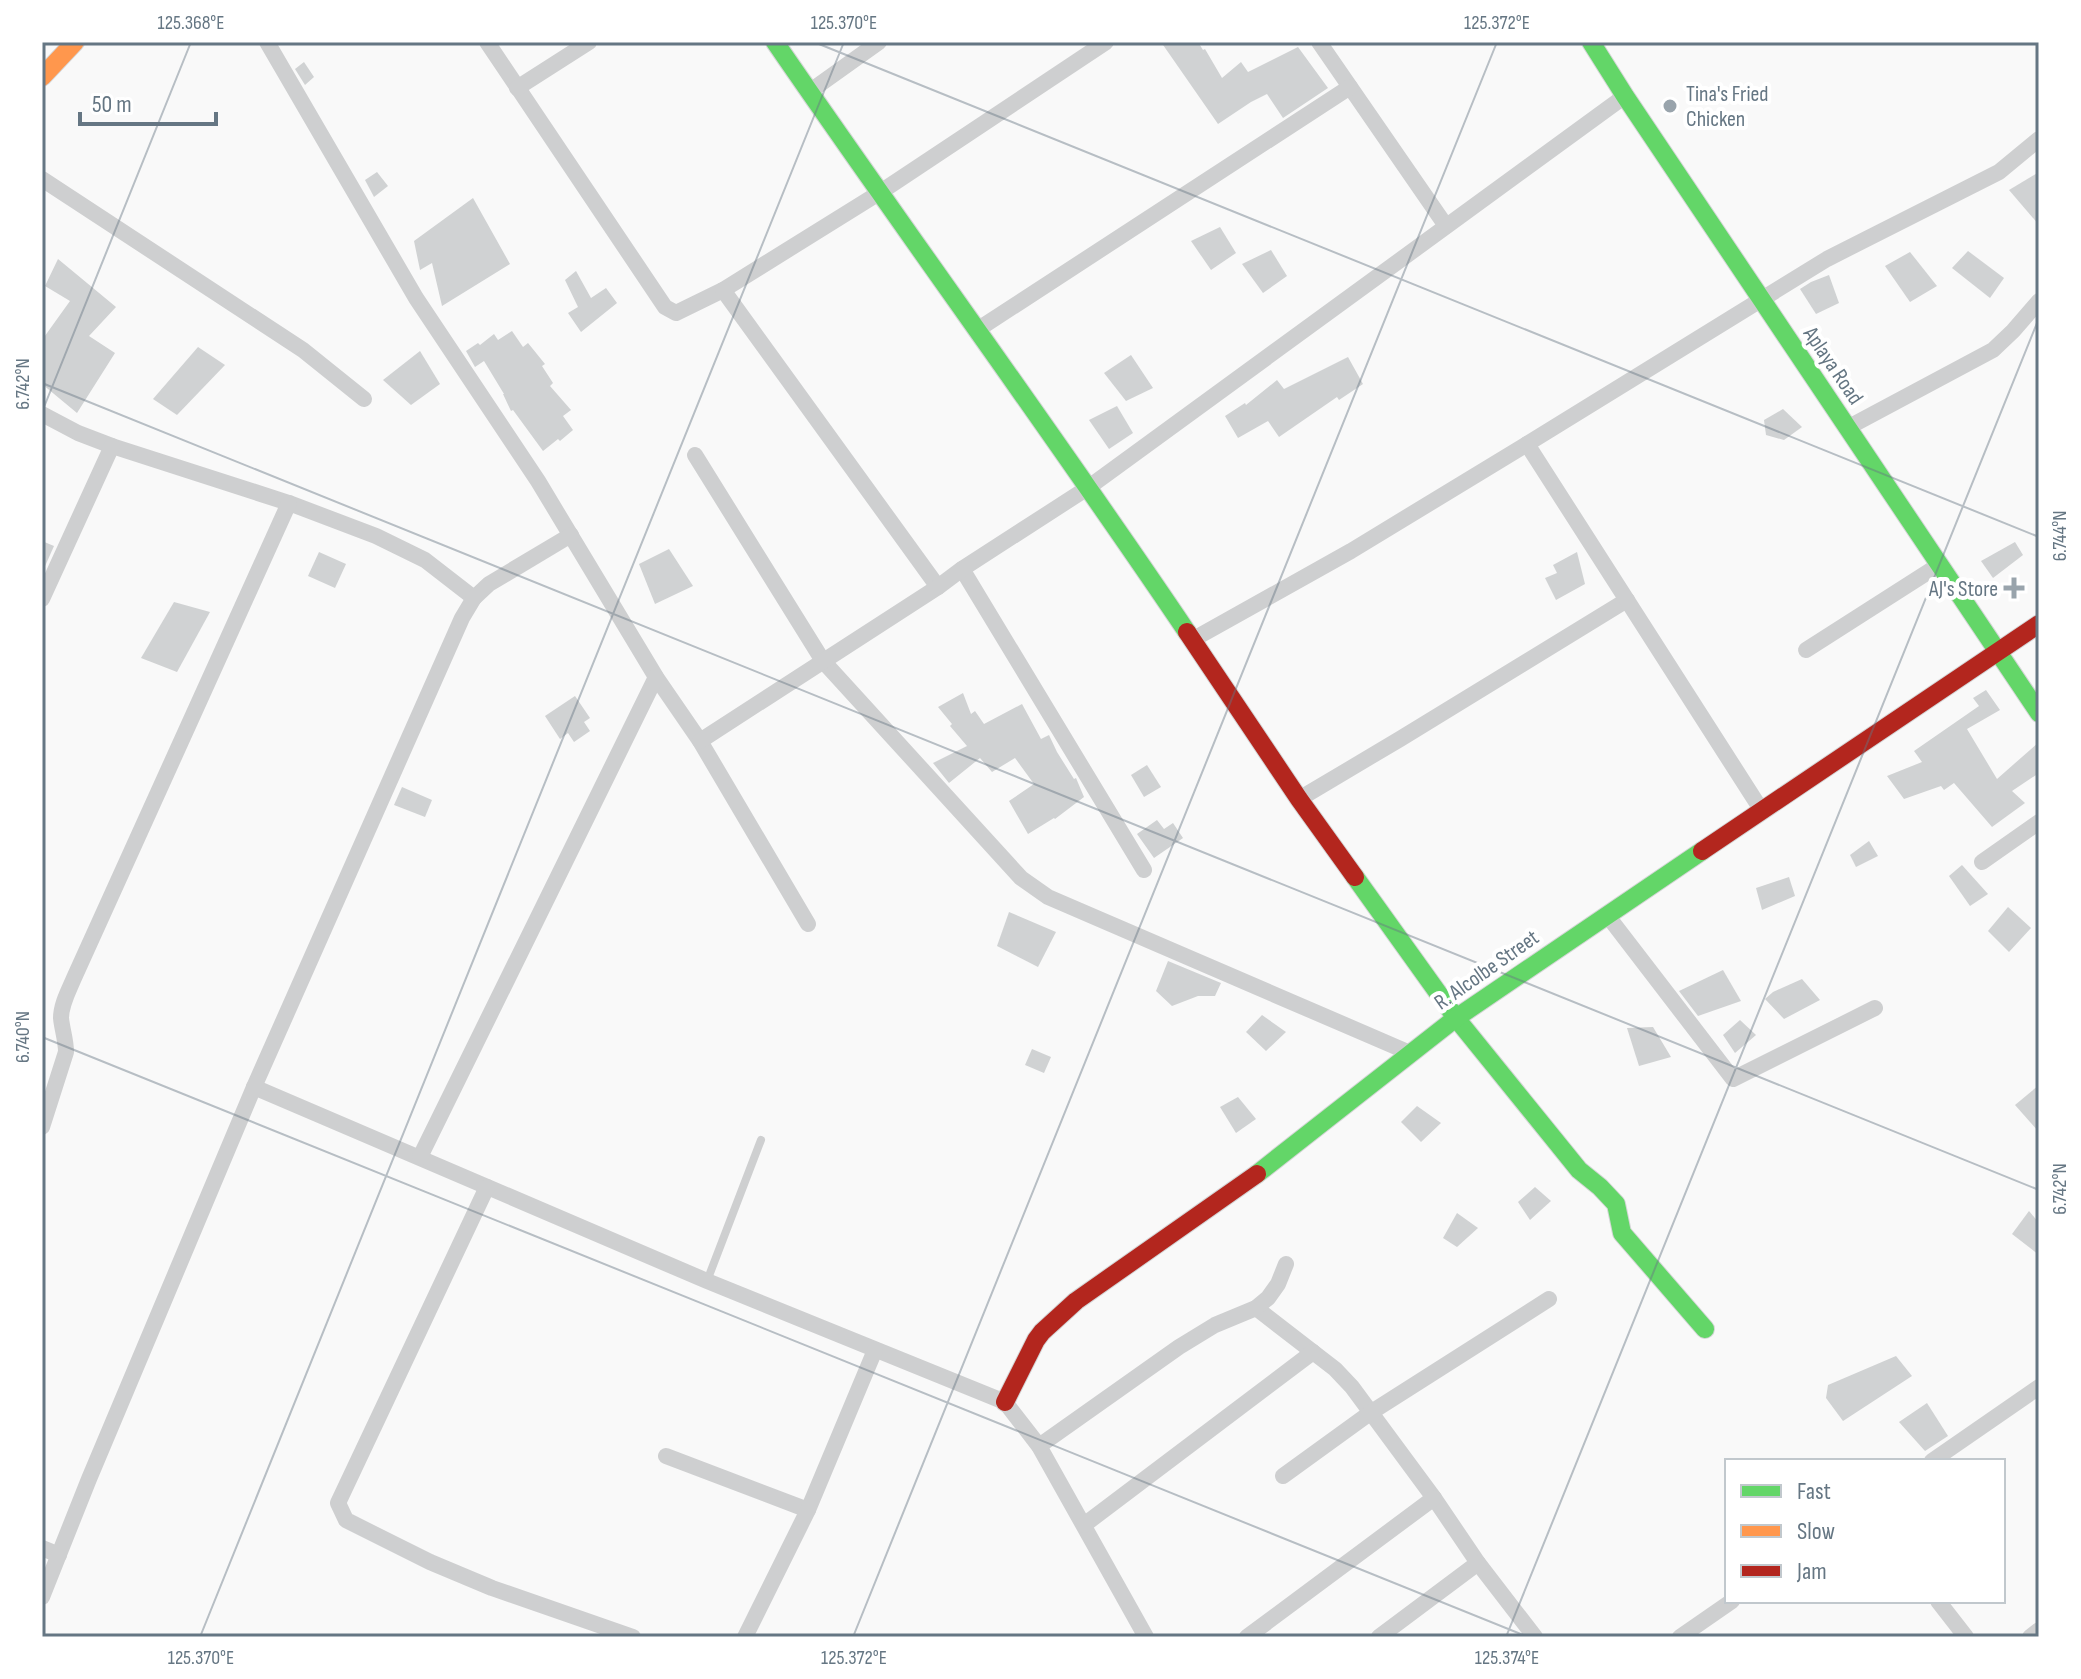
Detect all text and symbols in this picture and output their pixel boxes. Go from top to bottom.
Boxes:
text: 125.368°E [158,11,225,35]
text: 125.370°E [811,11,877,35]
text: 125.372°E [1464,11,1530,35]
scale bar [80,76,216,126]
place label: Tina's Fried Chicken [1686,81,1769,133]
text: 50 m [92,90,132,119]
marker: Tina's Fried Chicken [1661,97,1679,115]
street label: Aplaya Road [1796,321,1869,410]
text: 6.742°N [11,358,35,410]
text: 6.744°N [2048,511,2072,561]
place label: AJ's Store [1928,576,1998,603]
marker: AJ's Store [2005,579,2023,597]
street label: R. Alcolbe Street [1429,924,1545,1016]
text: 6.740°N [11,1011,35,1063]
text: 6.742°N [2048,1163,2072,1215]
legend [1725,1459,2005,1603]
text: Fast [1797,1477,1831,1506]
text: Slow [1797,1517,1835,1546]
text: Jam [1796,1557,1827,1586]
text: 125.370°E [168,1646,234,1670]
text: 125.372°E [821,1646,887,1670]
text: 125.374°E [1475,1646,1539,1670]

